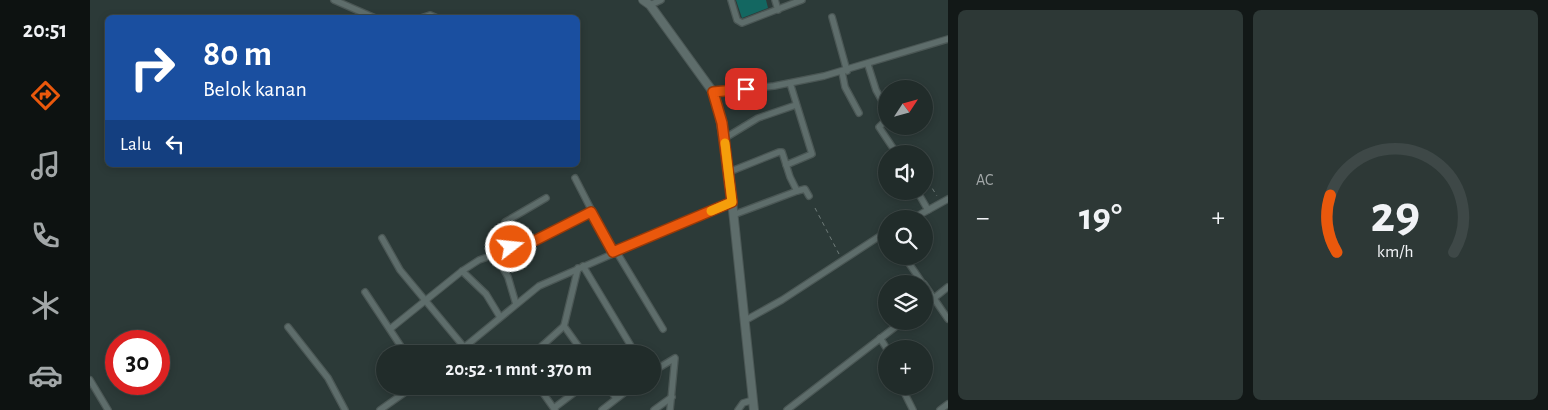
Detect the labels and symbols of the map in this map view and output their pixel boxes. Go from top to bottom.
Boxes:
pin [725,68,767,110]
north arrow [878,80,932,135]
position arrow [484,220,536,272]
speed limit sign: 30 [105,330,170,395]

